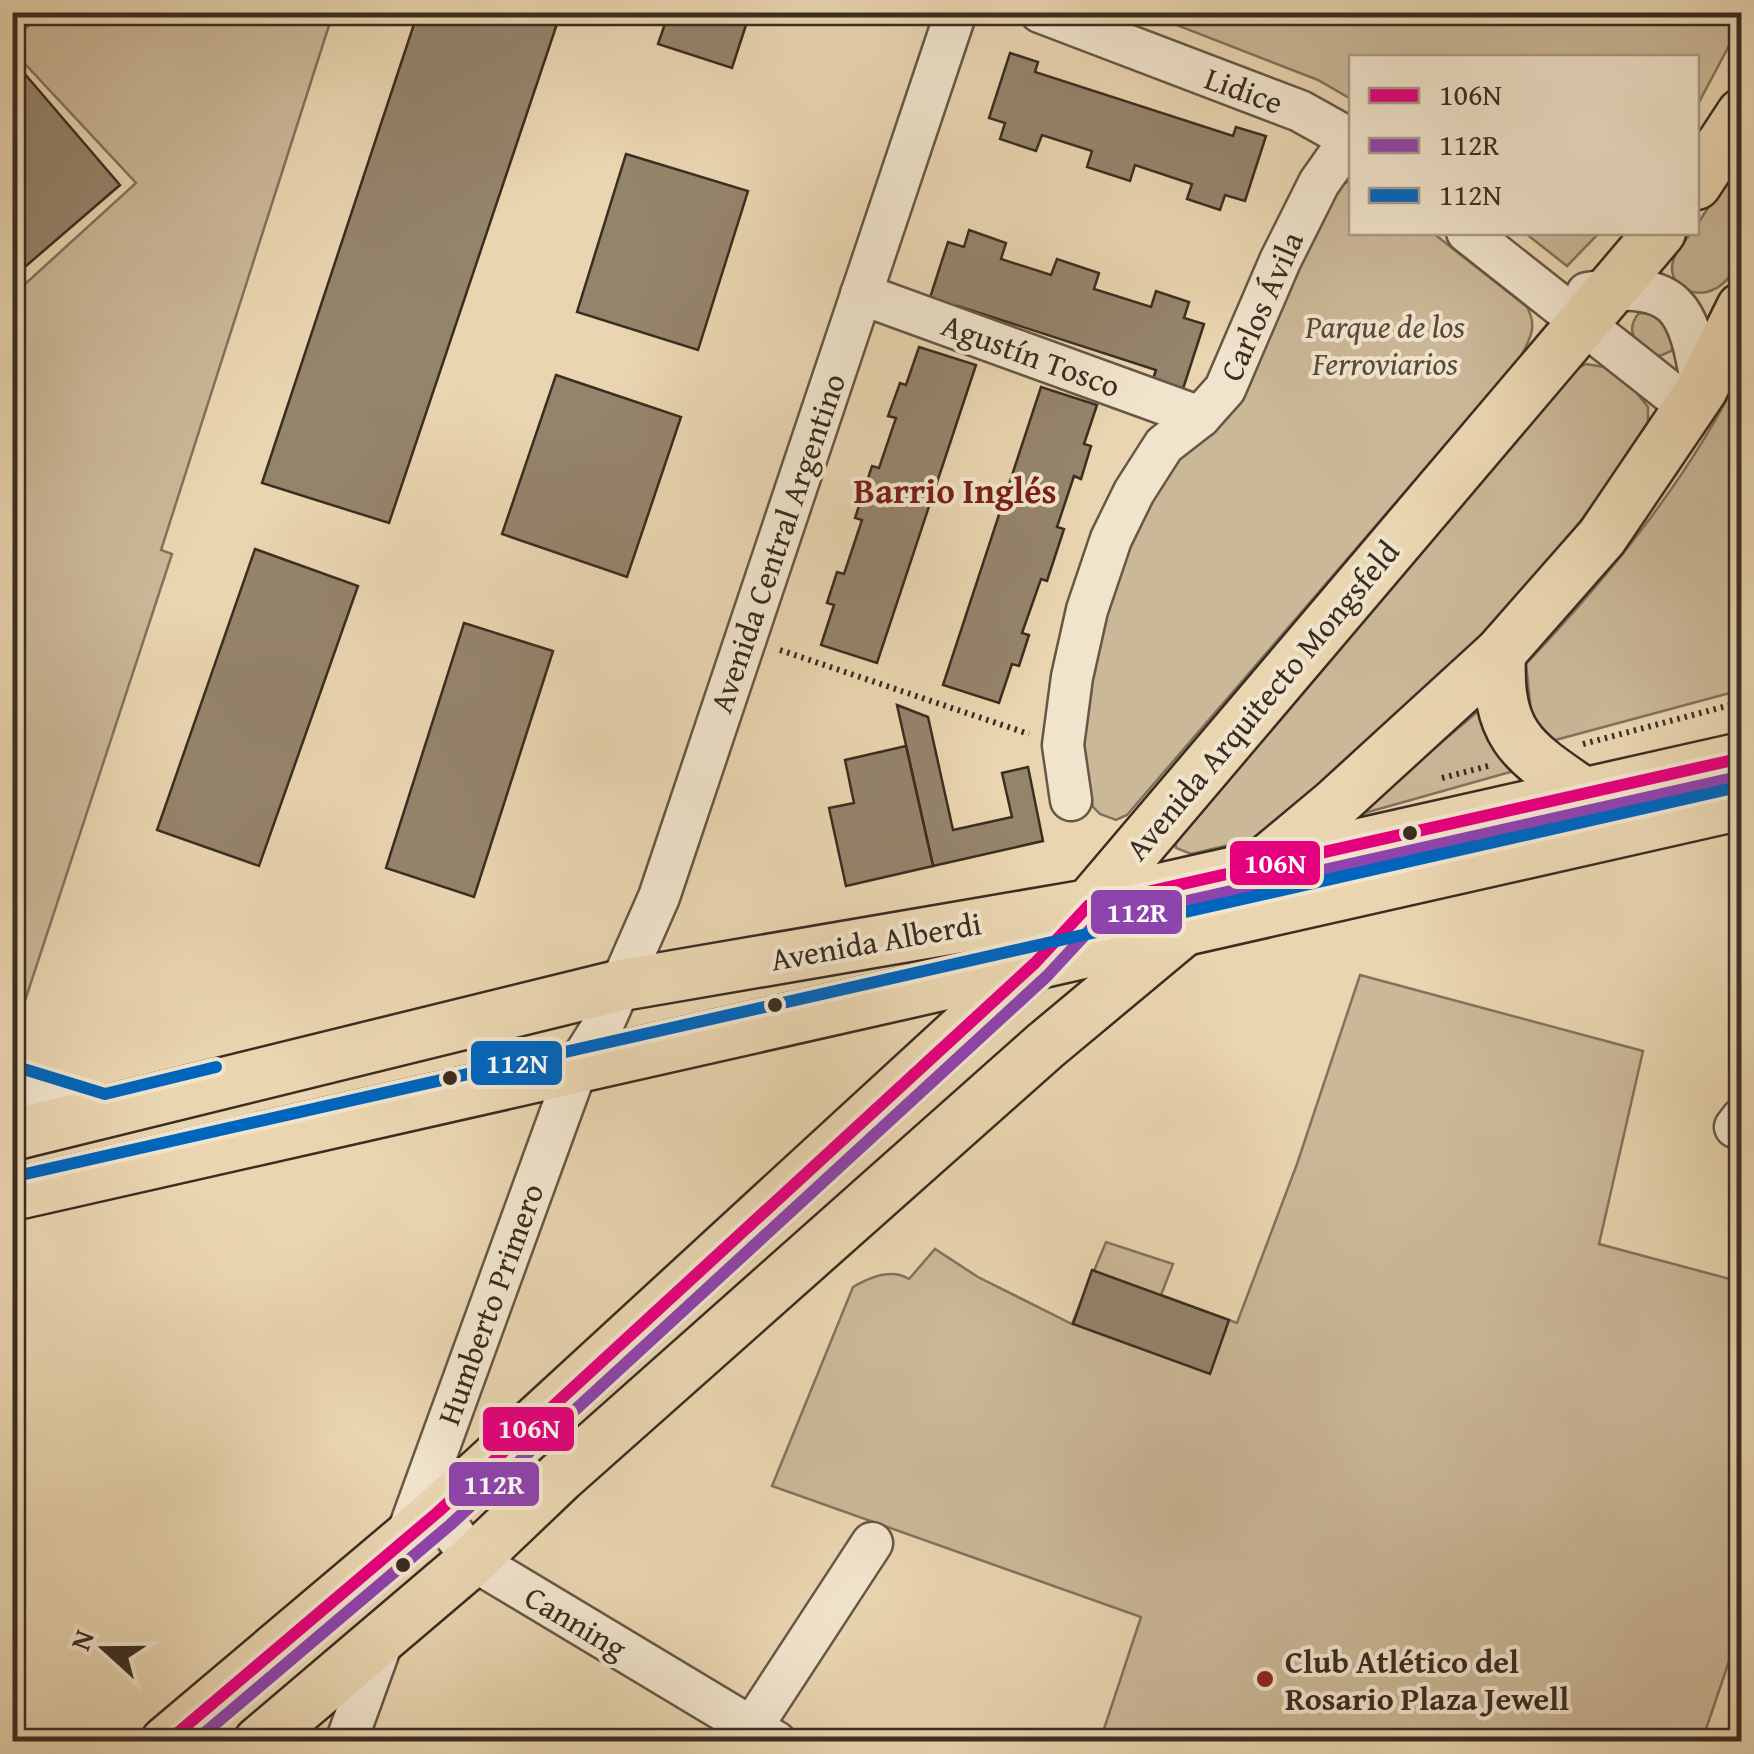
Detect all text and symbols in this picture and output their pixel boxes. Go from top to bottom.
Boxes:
street label: Lidice [1198,54,1290,126]
legend [1349,55,1699,235]
text: 106N [1439,72,1502,116]
text: 112R [1439,122,1500,166]
text: 112N [1439,172,1502,216]
street label: Carlos Ávila [1207,224,1315,388]
street label: Agustín Tosco [935,301,1127,409]
park label: Parque de los Ferroviarios [1304,303,1465,387]
street label: Avenida Central Argentino [697,367,857,719]
district label: Barrio Inglés [854,465,1056,516]
street label: Avenida Arquitecto Mongsfeld [1114,530,1410,870]
unlabelled marker [1400,823,1420,843]
line badge: 106N [1228,839,1322,887]
text: 106N [1244,842,1306,883]
line badge: 112R [1089,888,1184,936]
text: 112R [1107,891,1168,932]
street label: Avenida Alberdi [767,899,985,983]
unlabelled marker [765,995,785,1015]
line badge: 112N [469,1039,564,1087]
text: 112N [486,1042,548,1083]
unlabelled marker [440,1068,460,1088]
street label: Humberto Primero [425,1177,555,1431]
line badge: 106N [481,1405,576,1453]
text: 106N [498,1407,560,1448]
line badge: 112R [447,1460,541,1508]
text: 112R [464,1463,525,1504]
unlabelled marker [393,1555,413,1575]
street label: Canning [516,1573,636,1671]
north arrow [55,1599,155,1699]
text: N [59,1624,104,1656]
place label: Club Atlético del Rosario Plaza Jewell [1285,1638,1569,1722]
marker: Club Atlético del Rosario Plaza Jewell [1254,1668,1276,1690]

